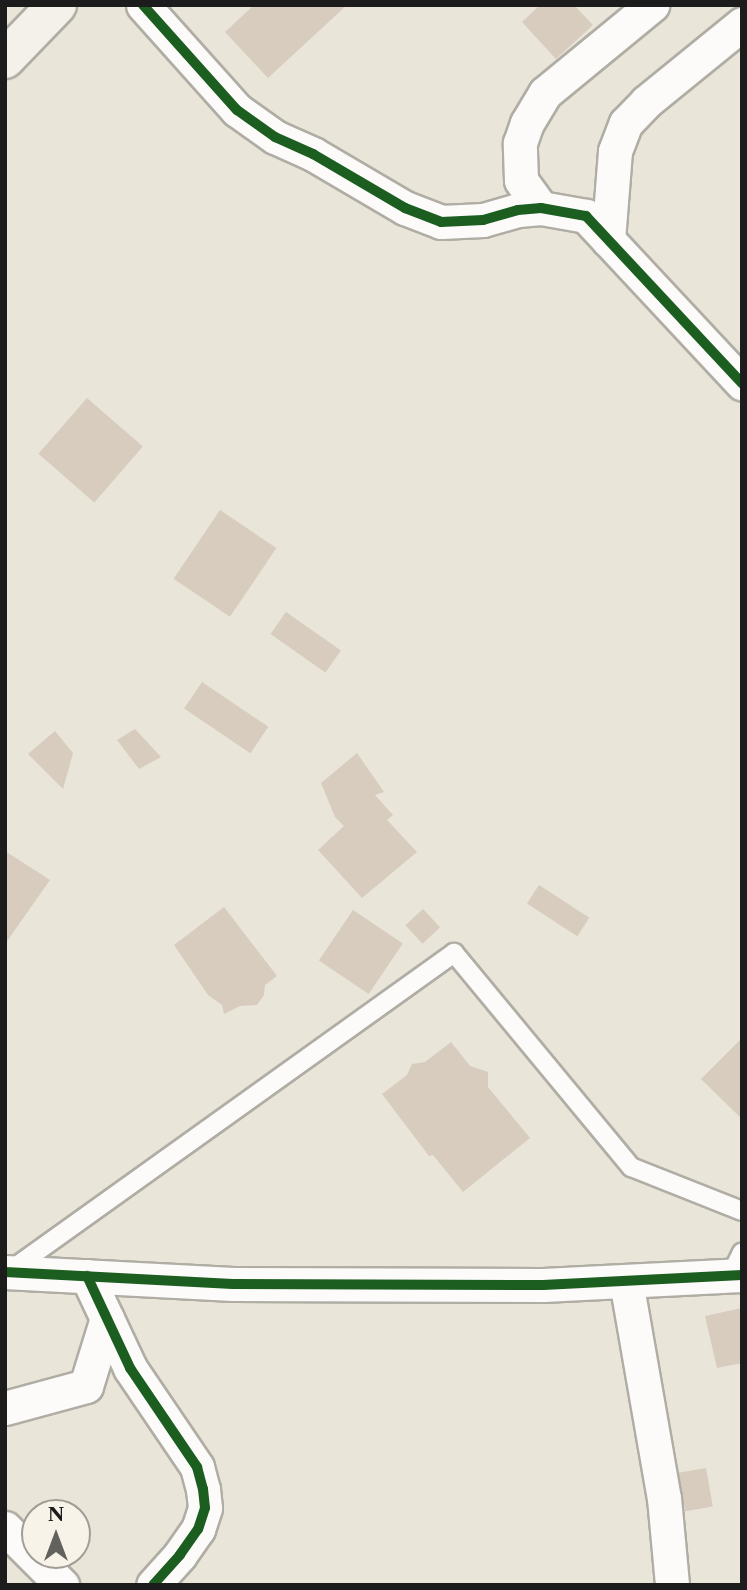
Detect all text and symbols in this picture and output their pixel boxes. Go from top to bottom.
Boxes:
north arrow [21,1499,91,1569]
text: N [48,1503,64,1526]

